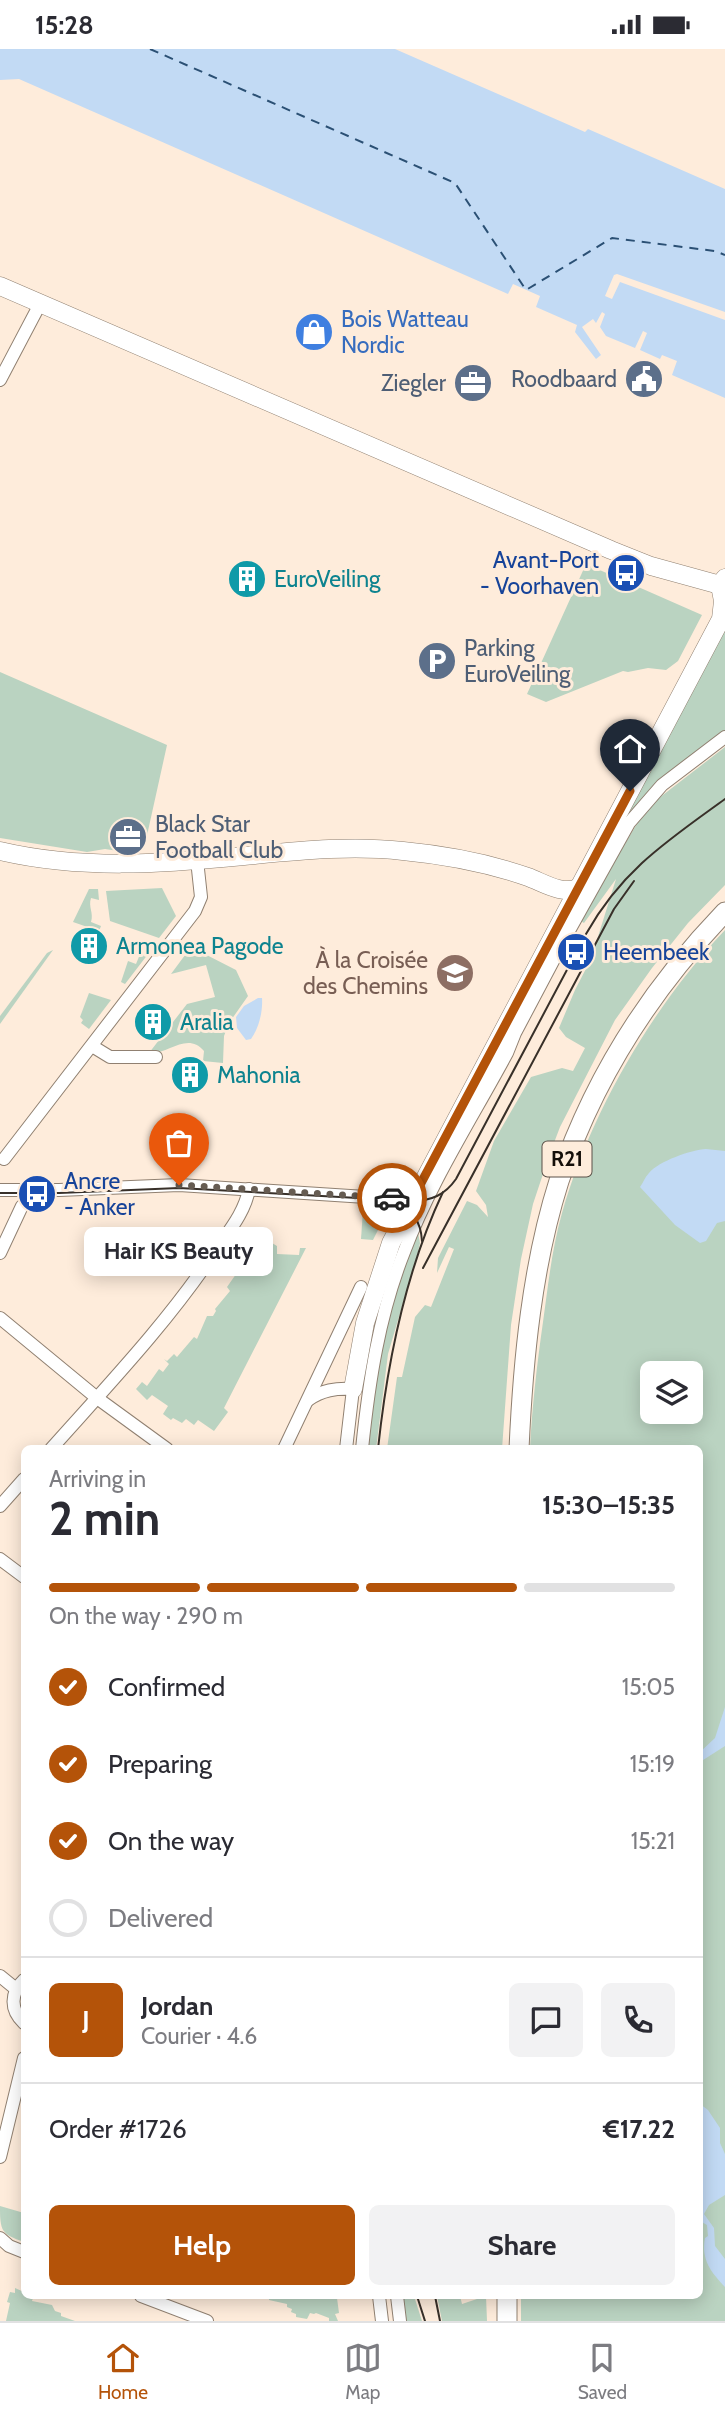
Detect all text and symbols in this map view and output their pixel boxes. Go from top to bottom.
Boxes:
text: 15:28 [35,9,94,41]
place label: Bois Watteau Nordic [341,305,469,359]
shop icon: Bois Watteau Nordic [293,311,335,353]
public building icon: Roodbaard [623,358,665,400]
office icon: Ziegler [452,362,494,404]
place label: Roodbaard [511,365,617,393]
place label: Ziegler [381,369,447,397]
place label: Avant-Port - Voorhaven [480,546,599,600]
bus stop icon: Avant-Port - Voorhaven [605,552,647,594]
building icon: EuroVeiling [226,558,268,600]
place label: EuroVeiling [274,565,381,593]
place label: Parking EuroVeiling [464,634,571,688]
parking icon: Parking EuroVeiling [416,640,458,682]
pin [600,719,660,791]
icon: home [611,730,649,768]
place label: Black Star Football Club [155,810,283,864]
office icon: Black Star Football Club [107,816,149,858]
building icon: Armonea Pagode [68,925,110,967]
bus stop icon: Heembeek [555,931,597,973]
place label: Armonea Pagode [116,932,284,960]
place label: Heembeek [603,938,710,966]
place label: À la Croisée des Chemins [303,945,428,1000]
school or university icon: À la Croisée des Chemins [434,952,476,994]
building icon: Aralia [132,1001,174,1043]
place label: Aralia [180,1008,234,1036]
building icon: Mahonia [169,1054,211,1096]
place label: Mahonia [217,1061,300,1089]
pin [149,1113,209,1185]
icon: bag [160,1124,198,1162]
road number: R21 [542,1141,592,1177]
courier [357,1163,427,1233]
place label: Ancre - Anker [64,1167,136,1221]
bus stop icon: Ancre - Anker [16,1173,58,1215]
icon: car [373,1179,411,1217]
callout: Hair KS Beauty [85,1227,274,1276]
text: Hair KS Beauty [104,1237,253,1265]
map controls [640,1361,703,1424]
button: layers [640,1361,703,1424]
text: Arriving in [49,1465,146,1493]
text: 15:30–15:35 [542,1489,675,1521]
text: 2 min [49,1491,160,1547]
text: On the way · 290 m [49,1602,243,1630]
icon: check [49,1668,87,1706]
text: Confirmed [108,1671,225,1703]
text: 15:05 [622,1673,675,1701]
icon: check [49,1745,87,1783]
text: Preparing [108,1748,212,1780]
text: 15:19 [630,1750,675,1778]
icon: check [49,1822,87,1860]
text: On the way [108,1825,234,1857]
text: 15:21 [631,1827,675,1855]
text: Delivered [108,1902,213,1934]
button: chat [509,1983,583,2057]
button: phone [601,1983,675,2057]
text: Jordan [141,1990,213,2022]
text: J [82,2004,90,2036]
text: Courier · 4.6 [141,2022,257,2050]
text: Order #1726 [49,2113,187,2145]
text: €17.22 [603,2113,675,2145]
button: Help [49,2205,355,2285]
button: Share [369,2205,675,2285]
tab: Home [98,2339,148,2404]
tab: Map [344,2339,382,2404]
tab: Saved [578,2339,627,2404]

